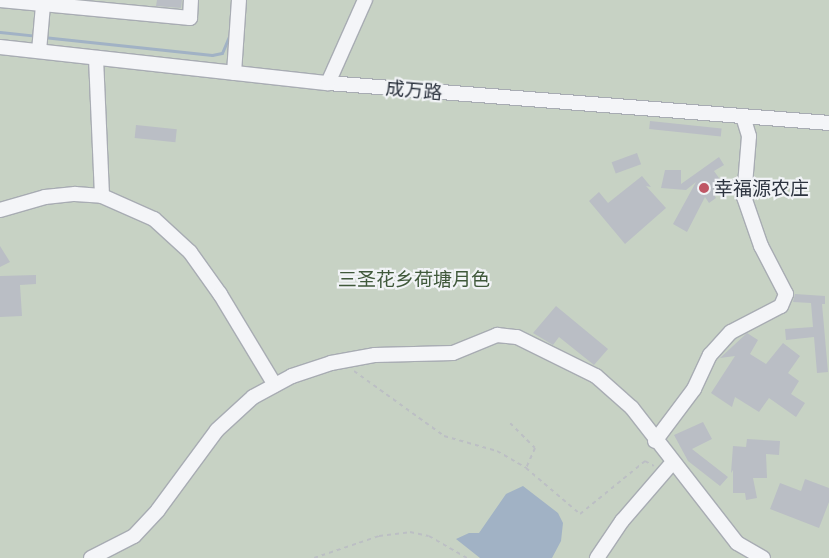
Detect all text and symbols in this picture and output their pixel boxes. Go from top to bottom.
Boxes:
street label: 成万路 [385,76,443,104]
place label: 幸福源农庄 [714,177,809,199]
marker: 幸福源农庄 [698,182,710,194]
park label: 三圣花乡荷塘月色 [338,268,490,290]

